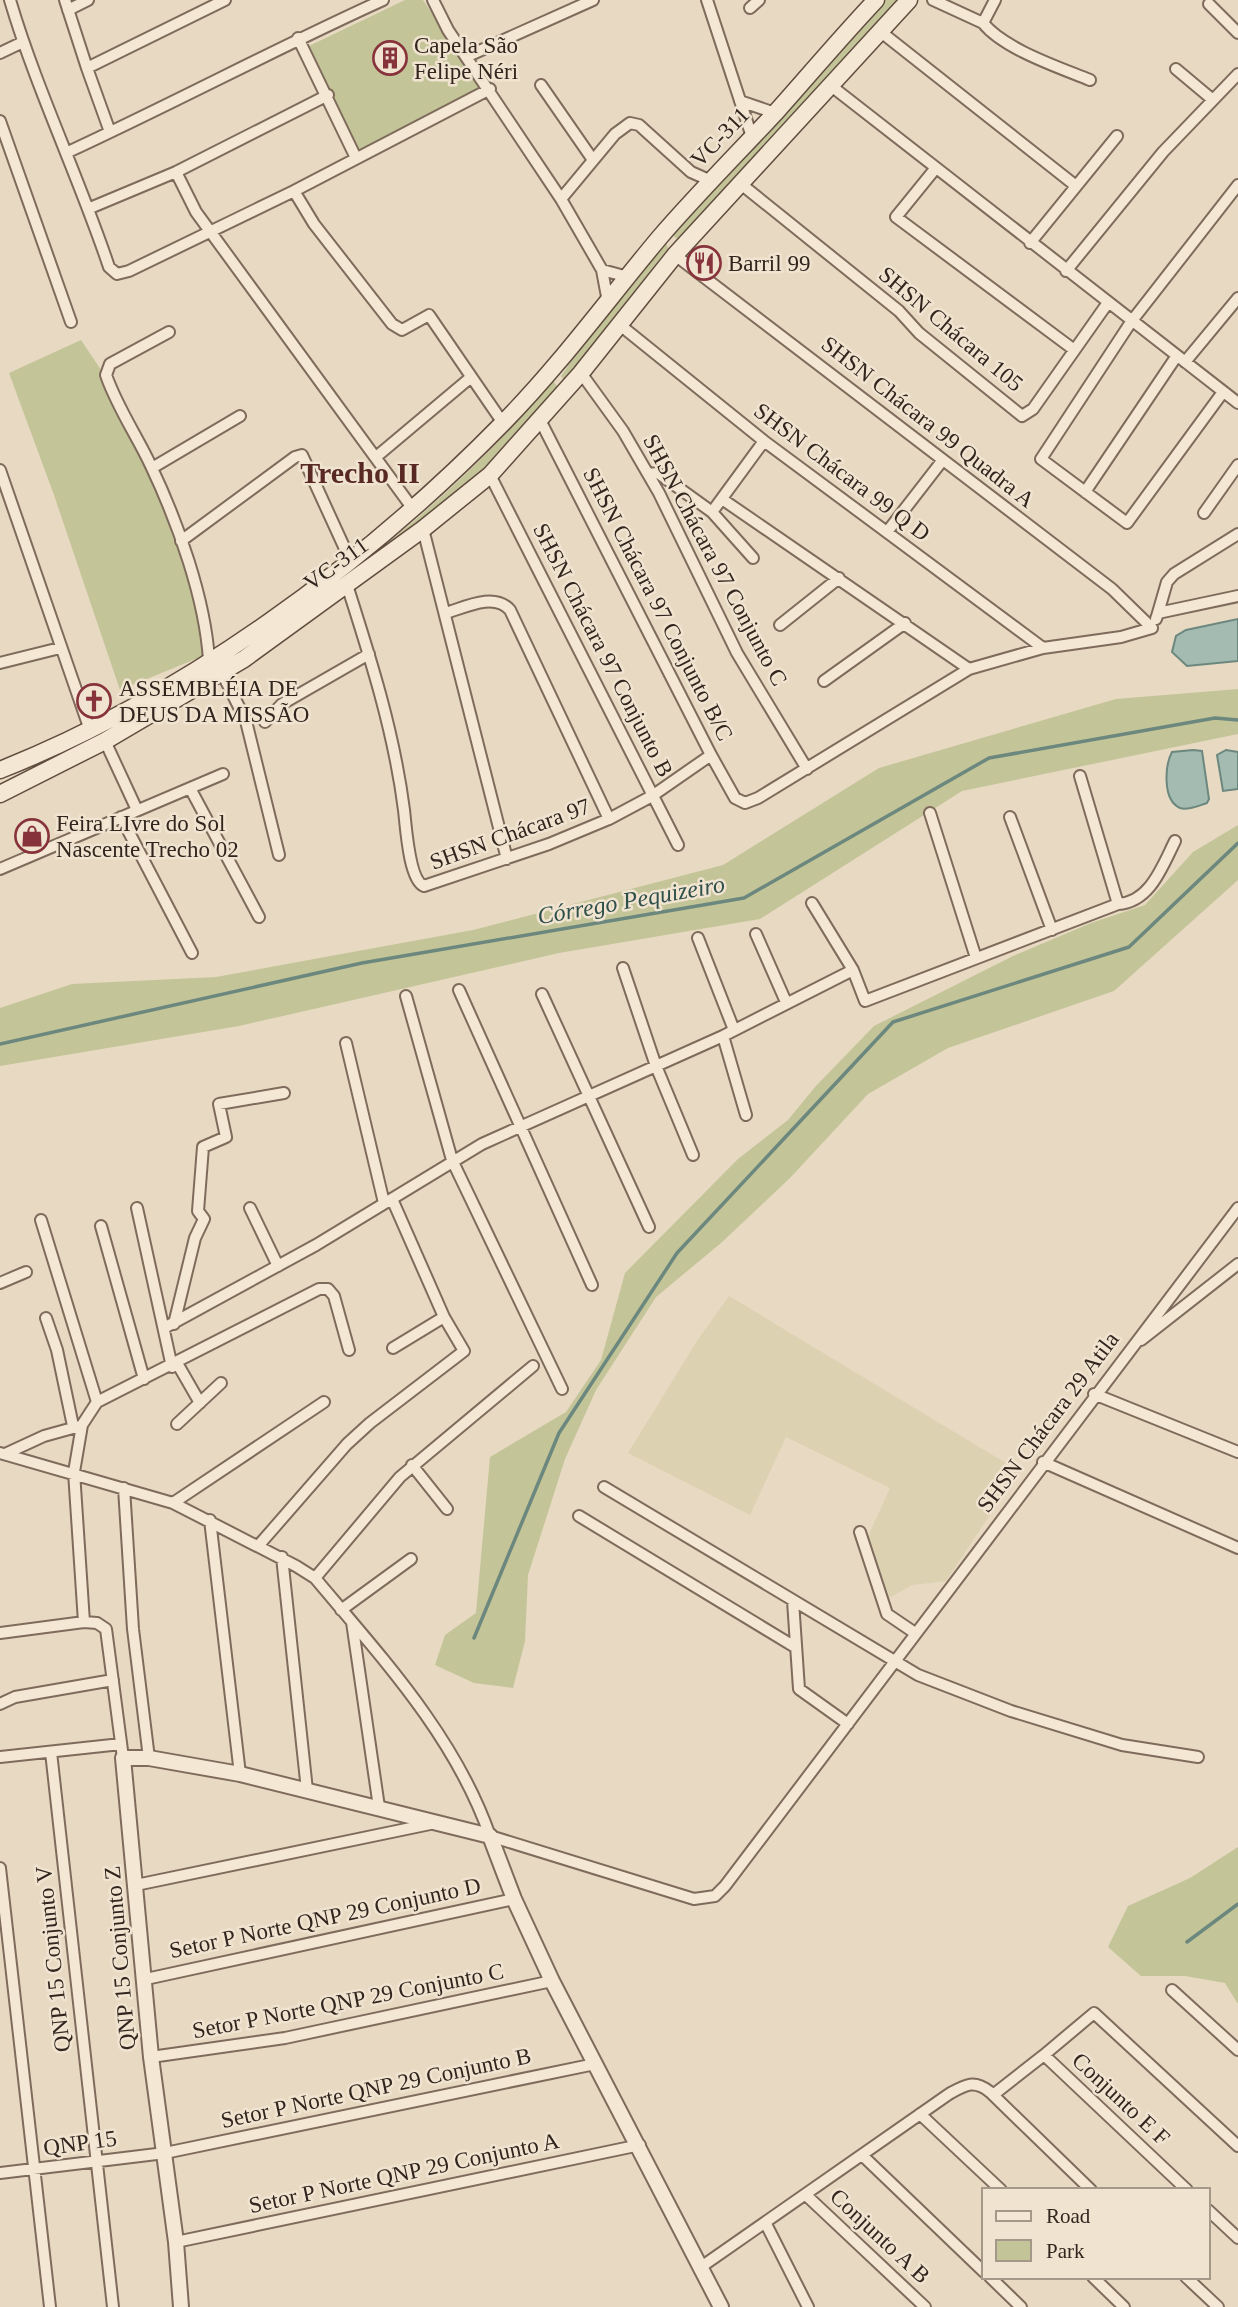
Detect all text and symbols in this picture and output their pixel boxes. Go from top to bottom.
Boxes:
place label: Capela São Felipe Néri [414,33,518,84]
building icon: Capela São Felipe Néri [371,39,409,77]
street label: VC-311 [686,102,754,172]
restaurant icon: Barril 99 [685,244,723,282]
place label: Barril 99 [728,251,810,276]
street label: SHSN Chácara 105 [874,262,1028,396]
street label: SHSN Chácara 99 Quadra A [817,331,1040,513]
street label: SHSN Chácara 99 Q D [749,398,935,546]
street label: SHSN Chácara 97 Conjunto C [638,430,792,690]
district label: Trecho II [300,456,420,489]
street label: SHSN Chácara 97 Conjunto B/C [577,463,739,745]
street label: SHSN Chácara 97 Conjunto B [527,519,679,781]
street label: VC-311 [299,532,373,596]
place label: ASSEMBLÉIA DE DEUS DA MISSÃO [119,676,309,727]
church icon: ASSEMBLÉIA DE DEUS DA MISSÃO [75,682,113,720]
street label: SHSN Chácara 97 [426,793,594,875]
place label: Feira LIvre do Sol Nascente Trecho 02 [56,811,239,862]
shop icon: Feira LIvre do Sol Nascente Trecho 02 [13,817,51,855]
water label: Córrego Pequizeiro [535,871,727,929]
street label: SHSN Chácara 29 Atila [972,1327,1124,1517]
street label: QNP 15 Conjunto V [31,1864,75,2053]
street label: QNP 15 Conjunto Z [99,1865,141,2051]
street label: Setor P Norte QNP 29 Conjunto D [167,1873,483,1963]
street label: Setor P Norte QNP 29 Conjunto C [190,1959,506,2043]
street label: Setor P Norte QNP 29 Conjunto B [219,2043,533,2133]
street label: Conjunto E F [1067,2048,1175,2150]
street label: QNP 15 [42,2125,118,2161]
street label: Setor P Norte QNP 29 Conjunto A [247,2128,562,2218]
street label: Conjunto A B [825,2184,935,2288]
legend [982,2188,1210,2279]
text: Road [1046,2204,1091,2228]
text: Park [1046,2239,1085,2263]

